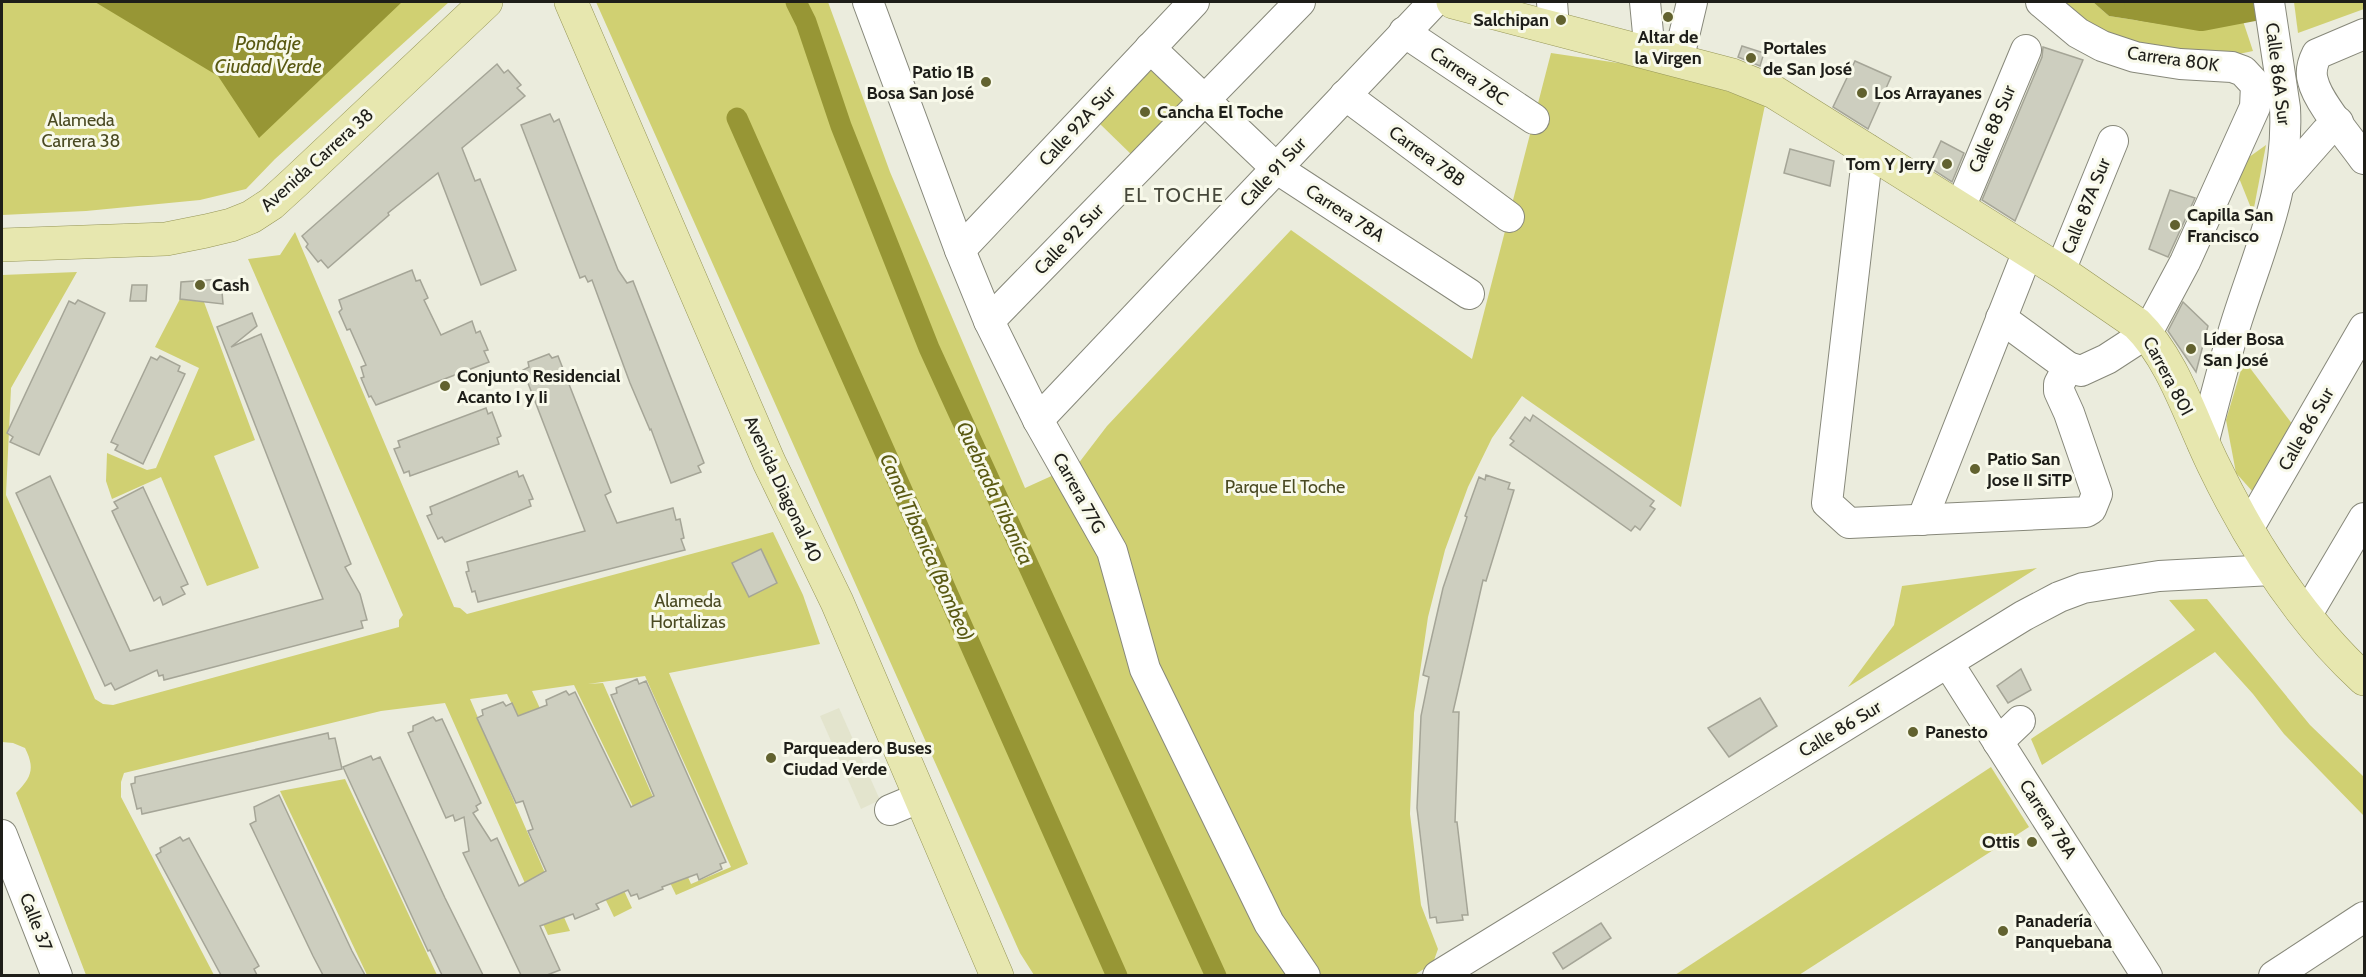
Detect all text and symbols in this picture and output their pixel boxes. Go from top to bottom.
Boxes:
place label: Salchipan [1473,9,1549,31]
marker: Altar de la Virgen [1661,10,1675,24]
marker: Salchipan [1554,13,1568,27]
street label: Calle 86A Sur [2261,21,2295,127]
place label: Altar de la Virgen [1634,26,1702,69]
water label: Pondaje Ciudad Verde [214,31,322,78]
place label: Portales de San José [1763,37,1852,80]
street label: Carrera 78C [1426,42,1512,110]
street label: Carrera 80K [2126,42,2221,76]
marker: Portales de San José [1744,51,1758,65]
place label: Patio 1B Bosa San José [866,61,974,104]
marker: Patio 1B Bosa San José [979,75,993,89]
street label: Calle 92A Sur [1034,81,1120,171]
place label: Los Arrayanes [1874,82,1982,104]
street label: Calle 88 Sur [1964,82,2020,176]
marker: Los Arrayanes [1855,86,1869,100]
place label: Cancha El Toche [1157,101,1283,123]
street label: Avenida Carrera 38 [256,104,378,216]
marker: Cancha El Toche [1138,105,1152,119]
park label: Alameda Carrera 38 [42,109,121,152]
street label: Carrera 78B [1385,121,1470,191]
street label: Calle 91 Sur [1235,132,1311,211]
place label: Tom Y Jerry [1846,153,1935,175]
street label: Calle 87A Sur [2057,155,2115,257]
marker: Tom Y Jerry [1940,157,1954,171]
street label: Carrera 78A [1302,179,1388,247]
district label: EL TOCHE [1124,183,1224,207]
street label: Calle 92 Sur [1030,199,1109,279]
place label: Capilla San Francisco [2187,204,2273,247]
marker: Capilla San Francisco [2168,218,2182,232]
place label: Cash [212,274,249,296]
marker: Cash [193,278,207,292]
place label: Líder Bosa San José [2203,328,2284,371]
street label: Carrera 80I [2138,333,2198,419]
marker: Líder Bosa San José [2184,342,2198,356]
place label: Conjunto Residencial Acanto I y Ii [457,365,621,408]
marker: Conjunto Residencial Acanto I y Ii [438,379,452,393]
street label: Calle 86 Sur [2273,383,2339,474]
street label: Avenida Diagonal 40 [739,412,827,566]
water label: Quebrada Tibaníca [951,418,1039,568]
place label: Patio San Jose II SiTP [1986,448,2073,491]
street label: Carrera 77G [1048,449,1110,537]
water label: Canal Tibanica (Bombeo) [875,450,979,644]
marker: Patio San Jose II SiTP [1968,462,1982,476]
park label: Parque El Toche [1225,476,1345,498]
park label: Alameda Hortalizas [650,590,726,633]
street label: Calle 86 Sur [1795,696,1885,762]
place label: Panesto [1925,721,1988,743]
marker: Panesto [1906,725,1920,739]
place label: Parqueadero Buses Ciudad Verde [783,737,932,780]
marker: Parqueadero Buses Ciudad Verde [764,751,778,765]
street label: Carrera 78A [2014,776,2082,862]
place label: Ottis [1982,831,2020,853]
marker: Ottis [2025,835,2039,849]
street label: Calle 37 [15,890,57,954]
place label: Panadería Panquebana [2015,910,2112,953]
marker: Panadería Panquebana [1996,924,2010,938]

